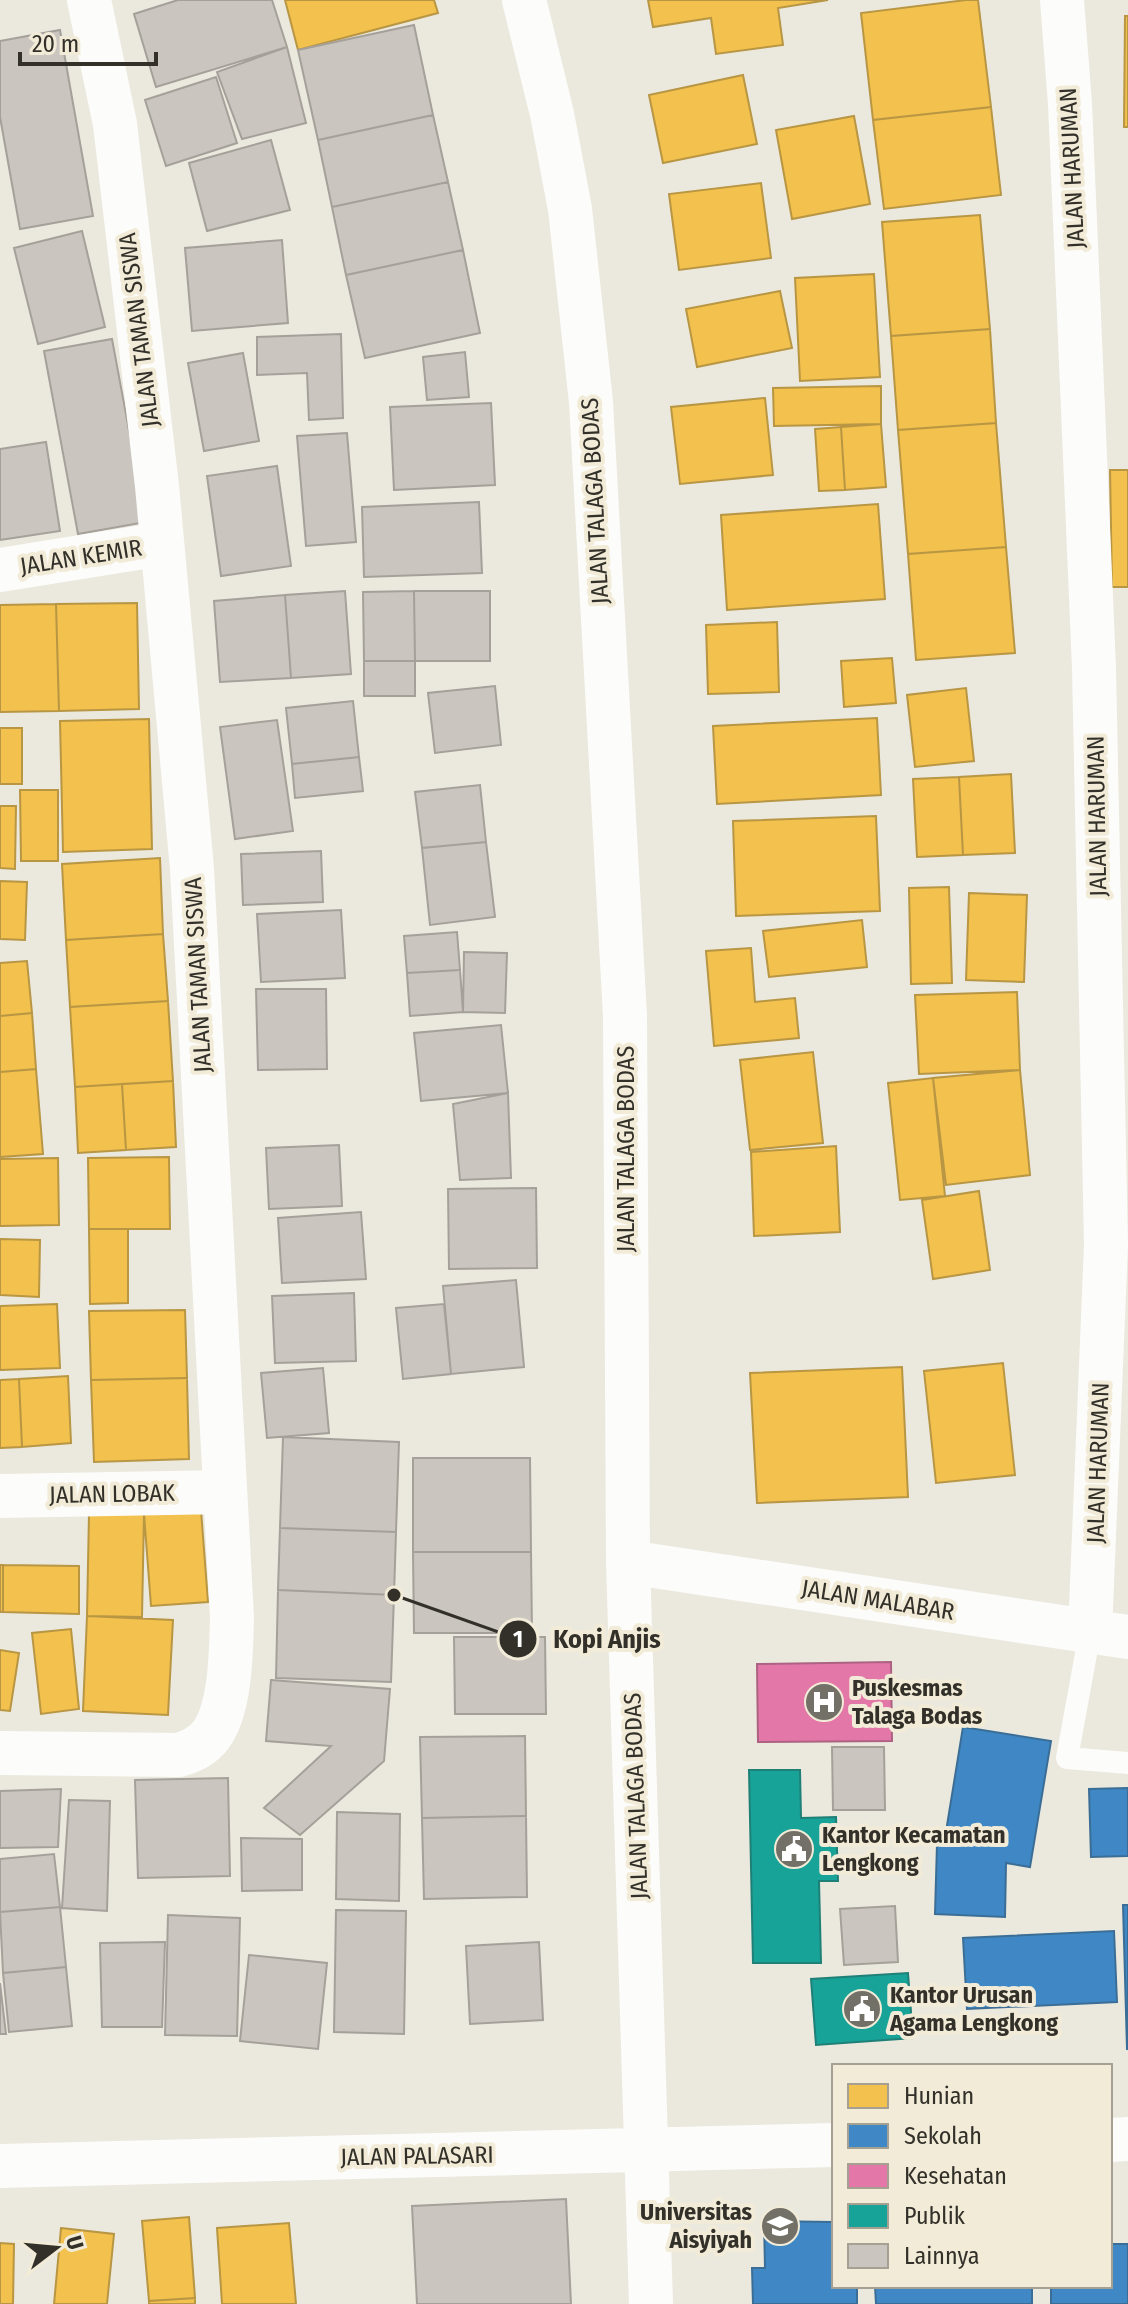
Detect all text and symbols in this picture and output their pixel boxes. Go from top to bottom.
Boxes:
scale bar [20,16,156,66]
text: 20 m [32,30,79,58]
street label: JALAN HARUMAN [1054,87,1090,249]
street label: JALAN TAMAN SISWA [113,231,165,429]
street label: JALAN TALAGA BODAS [576,397,614,605]
street label: JALAN KEMIR [18,534,144,580]
street label: JALAN HARUMAN [1082,735,1112,897]
street label: JALAN TAMAN SISWA [179,876,217,1073]
street label: JALAN TALAGA BODAS [612,1046,640,1252]
street label: JALAN HARUMAN [1081,1382,1115,1544]
street label: JALAN LOBAK [49,1479,175,1509]
street label: JALAN MALABAR [800,1574,956,1626]
callout: Kopi Anjis [498,1614,677,1664]
text: Kopi Anjis [553,1624,661,1655]
text: 1 [513,1625,523,1653]
place label: Puskesmas Talaga Bodas [852,1674,983,1730]
hospital icon: Puskesmas Talaga Bodas [803,1681,845,1723]
street label: JALAN TALAGA BODAS [618,1692,654,1900]
place label: Kantor Kecamatan Lengkong [822,1821,1006,1877]
public building icon: Kantor Kecamatan Lengkong [773,1828,815,1870]
place label: Kantor Urusan Agama Lengkong [889,1981,1058,2037]
public building icon: Kantor Urusan Agama Lengkong [841,1988,883,2030]
legend [832,2064,1112,2288]
text: Hunian [904,2082,974,2110]
text: Sekolah [904,2122,982,2150]
street label: JALAN PALASARI [340,2141,494,2171]
text: Kesehatan [904,2162,1007,2190]
place label: Universitas Aisyiyah [640,2198,752,2254]
text: Publik [904,2202,966,2230]
school or university icon: Universitas Aisyiyah [759,2205,801,2247]
north arrow [16,2208,96,2288]
text: U [60,2233,90,2253]
text: Lainnya [904,2242,980,2270]

